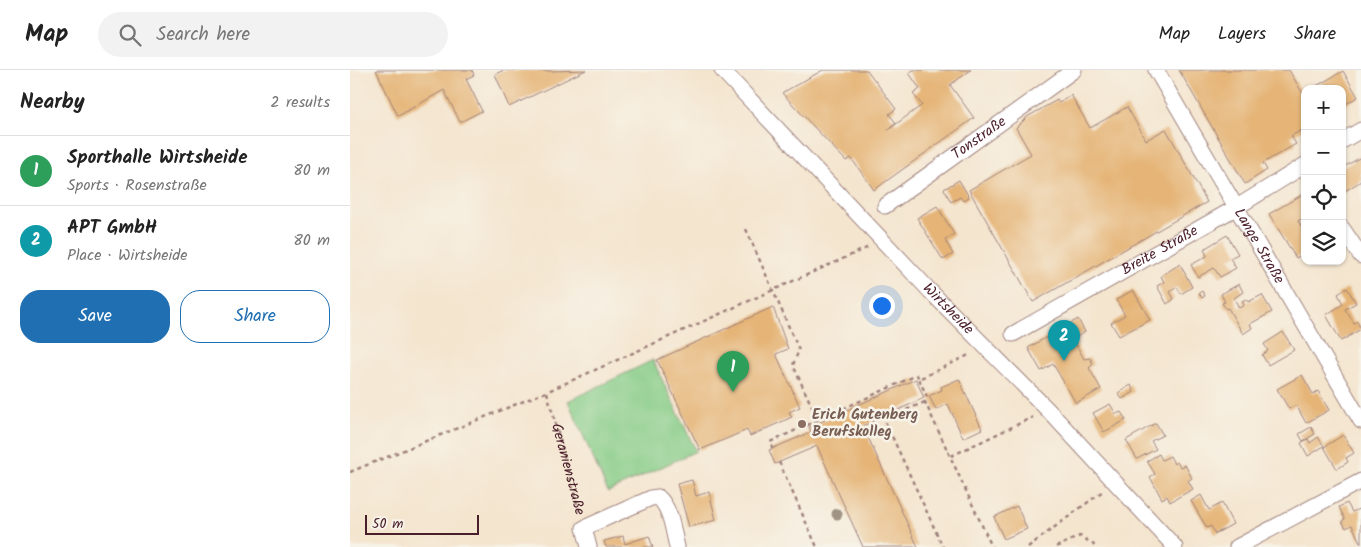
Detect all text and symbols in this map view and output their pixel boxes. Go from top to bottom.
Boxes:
search box [98,12,448,57]
text: Map [25,15,68,54]
text: Search here [156,20,250,50]
text: Map [1159,20,1190,49]
text: Layers [1218,20,1266,49]
text: Share [1294,20,1336,49]
icon: search [116,21,144,49]
map controls [1301,85,1346,265]
button: + [1301,85,1346,130]
text: Nearby [20,86,85,119]
text: 2 results [270,90,330,115]
street label: Tonstraße [947,110,1012,166]
button: − [1301,130,1346,175]
text: Sporthalle Wirtsheide [67,143,248,173]
text: 1 [34,158,38,183]
text: 80 m [293,158,330,183]
text: Sports · Rosenstraße [67,173,207,198]
button: locate [1301,175,1346,220]
street label: Lange Straße [1227,204,1291,289]
text: APT GmbH [67,213,157,243]
street label: Breite Straße [1117,219,1203,282]
button: layers [1301,220,1346,265]
text: 2 [31,228,41,253]
text: 80 m [293,228,330,253]
text: Place · Wirtsheide [67,243,187,268]
street label: Wirtsheide [916,278,980,341]
button: Save [20,290,170,343]
button: Share [180,290,330,343]
your location [869,293,895,319]
pin: 2 [1048,320,1080,361]
pin: 1 [717,351,749,392]
place label: Erich Gutenberg Berufskolleg [812,403,918,444]
marker: Erich Gutenberg Berufskolleg [796,418,808,430]
street label: Geranienstraße [544,421,592,518]
scale bar [365,512,479,535]
text: 50 m [372,513,403,535]

